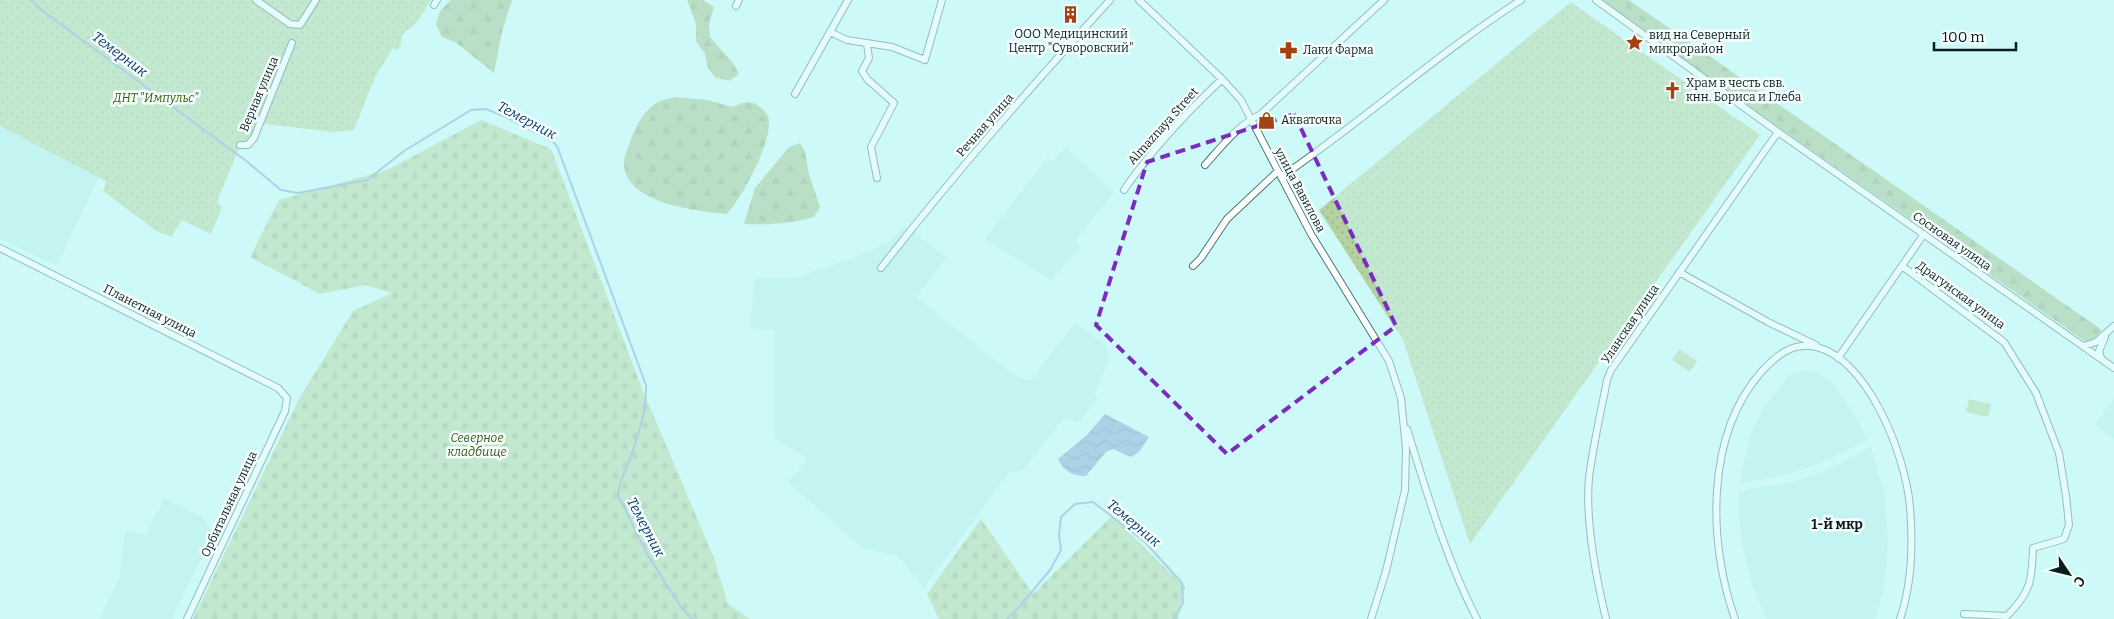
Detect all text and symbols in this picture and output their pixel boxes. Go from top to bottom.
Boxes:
building icon: ООО Медицинский Центр "Суворовский" [1061,5,1081,25]
scale bar [1934,20,2016,52]
place label: ООО Медицинский Центр "Суворовский" [1008,27,1134,55]
water label: Темерник [89,28,151,81]
place label: вид на Северный микрорайон [1649,28,1750,56]
text: 100 m [1942,28,1985,46]
place icon: вид на Северный микрорайон [1625,32,1645,52]
pharmacy icon: Лаки Фарма [1279,40,1299,60]
place label: Лаки Фарма [1303,43,1374,57]
street label: Верная улица [237,54,281,134]
place label: Храм в честь свв. кнн. Бориса и Глеба [1686,76,1802,104]
church icon: Храм в честь свв. кнн. Бориса и Глеба [1662,80,1682,100]
street label: Almaznaya Street [1125,84,1202,167]
street label: Речная улица [954,90,1017,159]
park label: ДНТ "Импульс" [113,91,199,105]
water label: Темерник [494,98,559,143]
shop icon: Акваточка [1257,110,1277,130]
place label: Акваточка [1281,113,1342,127]
street label: улица Вавилова [1271,144,1328,235]
street label: Сосновая улица [1910,209,1994,274]
street label: Драгунская улица [1914,258,2008,332]
street label: Уланская улица [1598,281,1662,366]
street label: Планетная улица [101,282,199,341]
park label: Северное кладбище [448,431,506,459]
street label: Орбитальная улица [198,448,260,559]
water label: Темерник [623,495,668,560]
water label: Темерник [1103,496,1164,551]
district label: 1-й мкр [1811,516,1863,533]
north arrow [2044,549,2094,599]
text: С [2070,573,2089,590]

